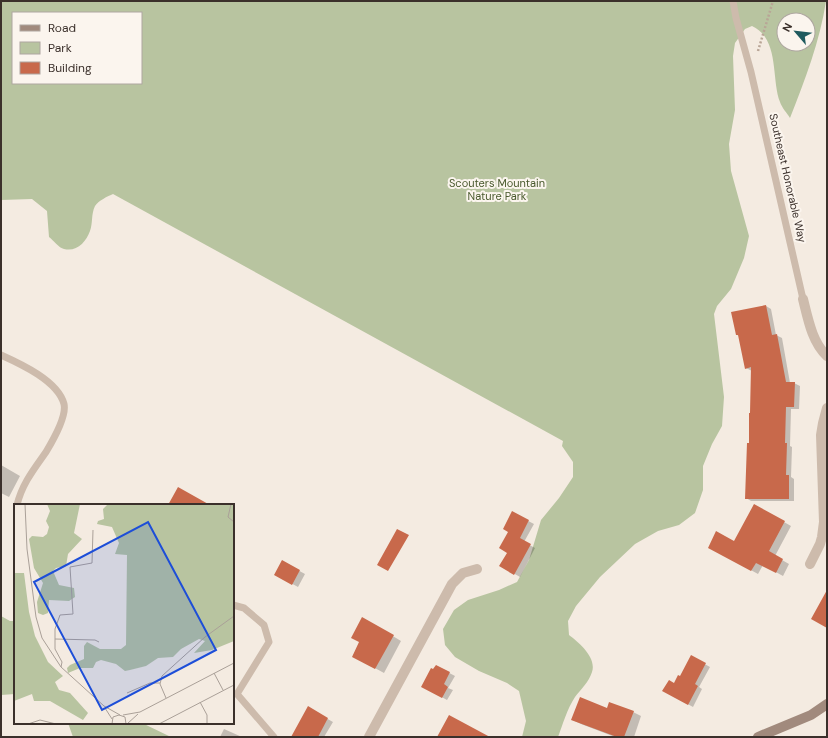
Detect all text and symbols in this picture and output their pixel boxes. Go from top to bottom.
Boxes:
legend [12,12,142,84]
north arrow [776,12,816,52]
text: Road [48,20,76,36]
text: N [779,20,795,34]
text: Park [48,40,72,56]
text: Building [48,60,92,76]
street label: Southeast Honorable Way [766,112,810,244]
park label: Scouters Mountain Nature Park [449,176,545,203]
inset map [14,504,234,724]

